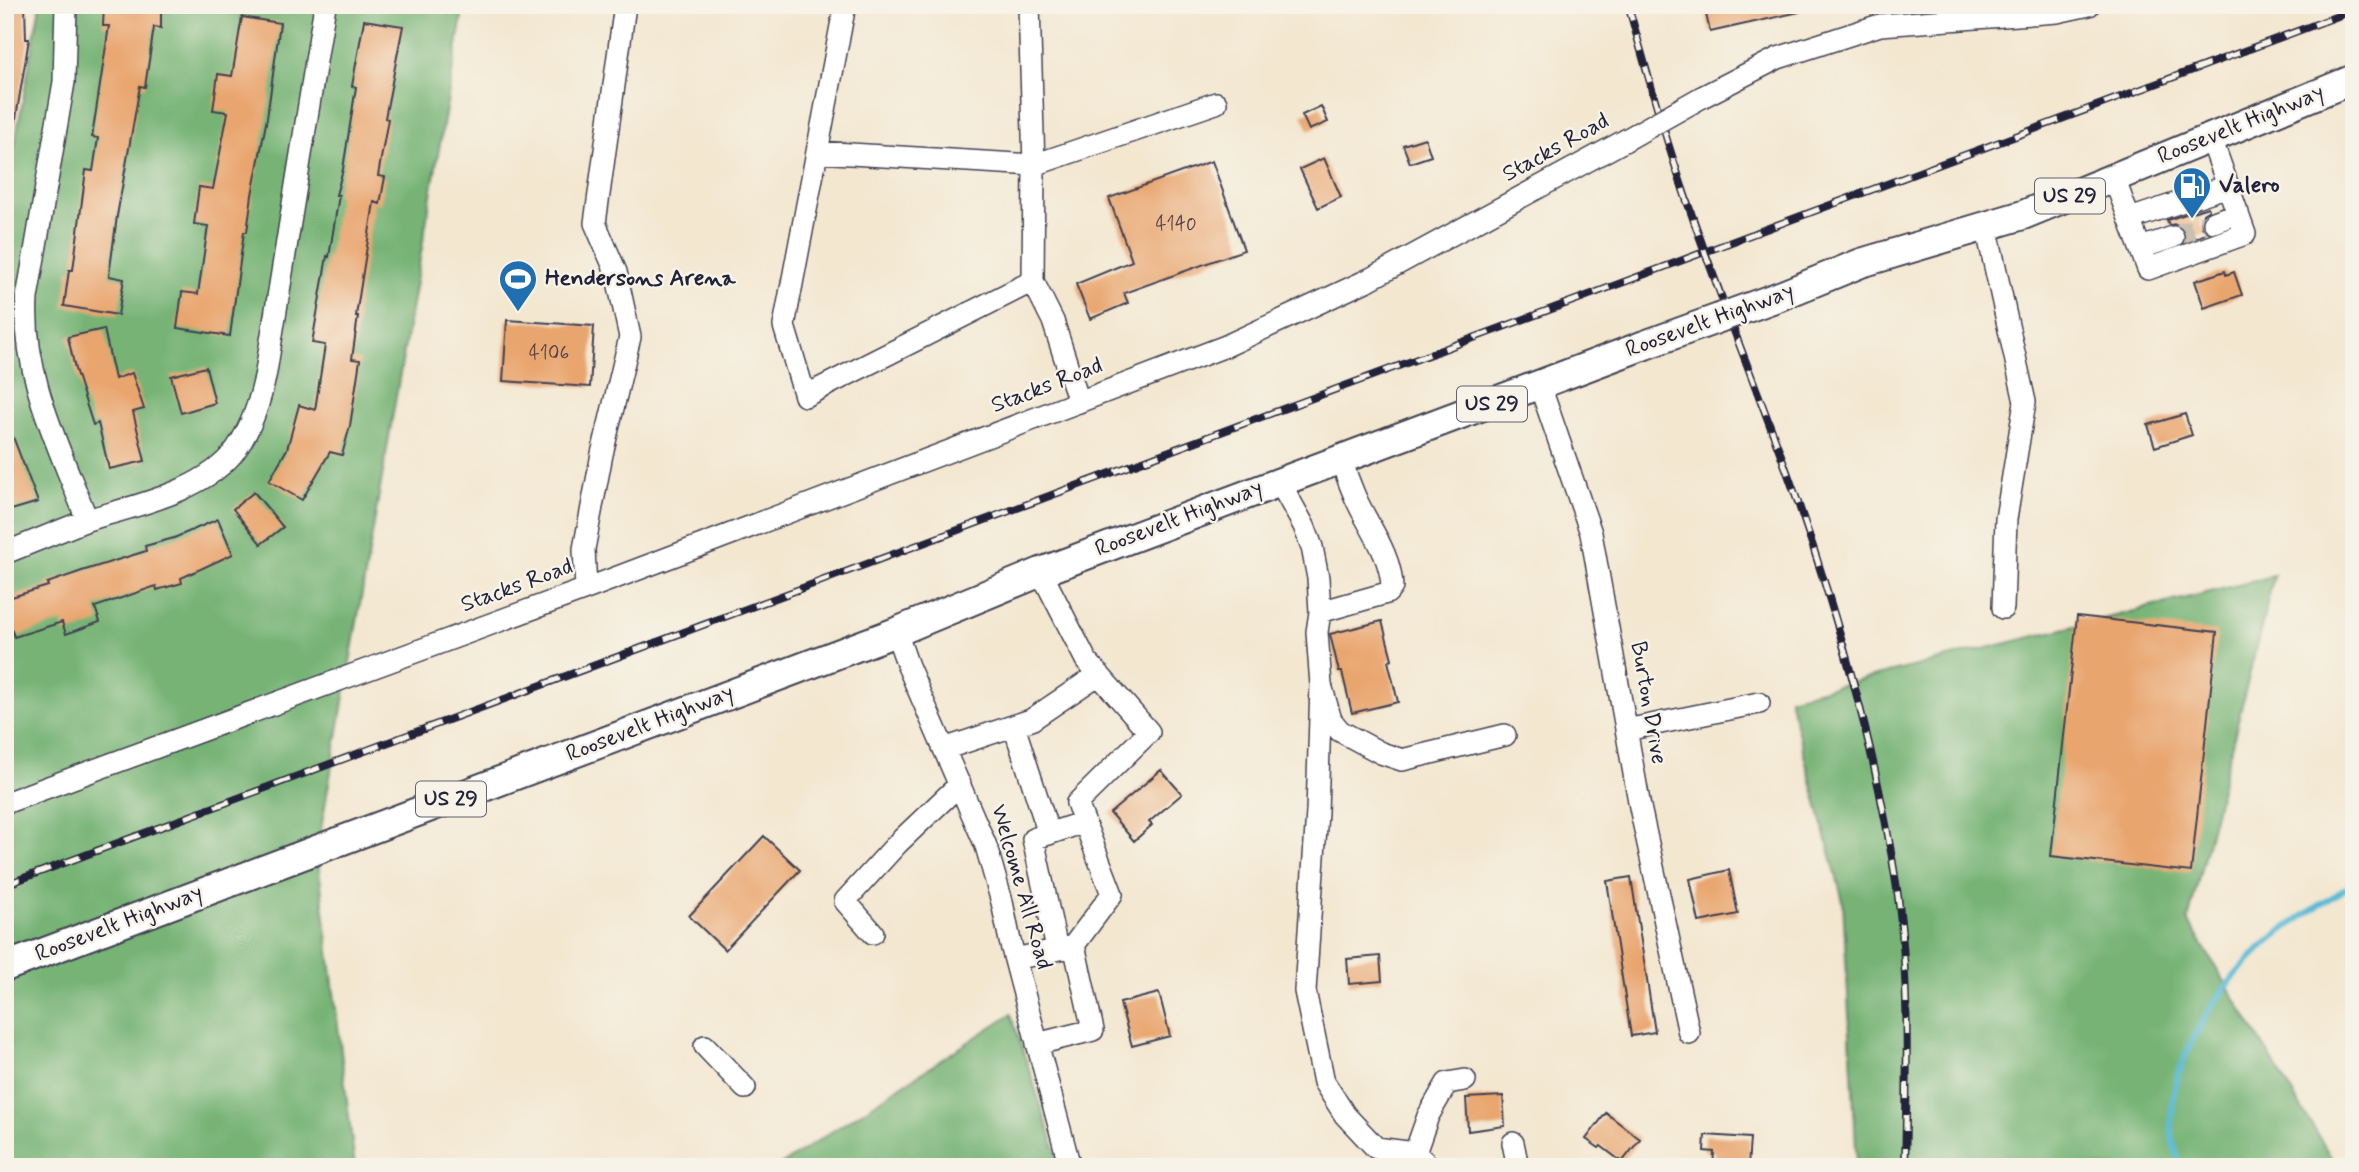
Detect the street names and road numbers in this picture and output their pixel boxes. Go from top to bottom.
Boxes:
street label: Roosevelt Highway [2153,78,2329,172]
street label: Stacks Road [1497,106,1615,190]
road number: US 29 [2035,178,2105,214]
street label: Roosevelt Highway [1622,277,1798,365]
street label: Stacks Road [987,351,1107,421]
road number: US 29 [1457,386,1527,422]
street label: Roosevelt Highway [1091,473,1267,565]
street label: Stacks Road [457,552,577,620]
street label: Burton Drive [1622,639,1674,767]
street label: Roosevelt Highway [562,678,738,770]
road number: US 29 [416,782,486,816]
street label: Welcome All Road [983,801,1059,973]
street label: Roosevelt Highway [31,878,207,970]

